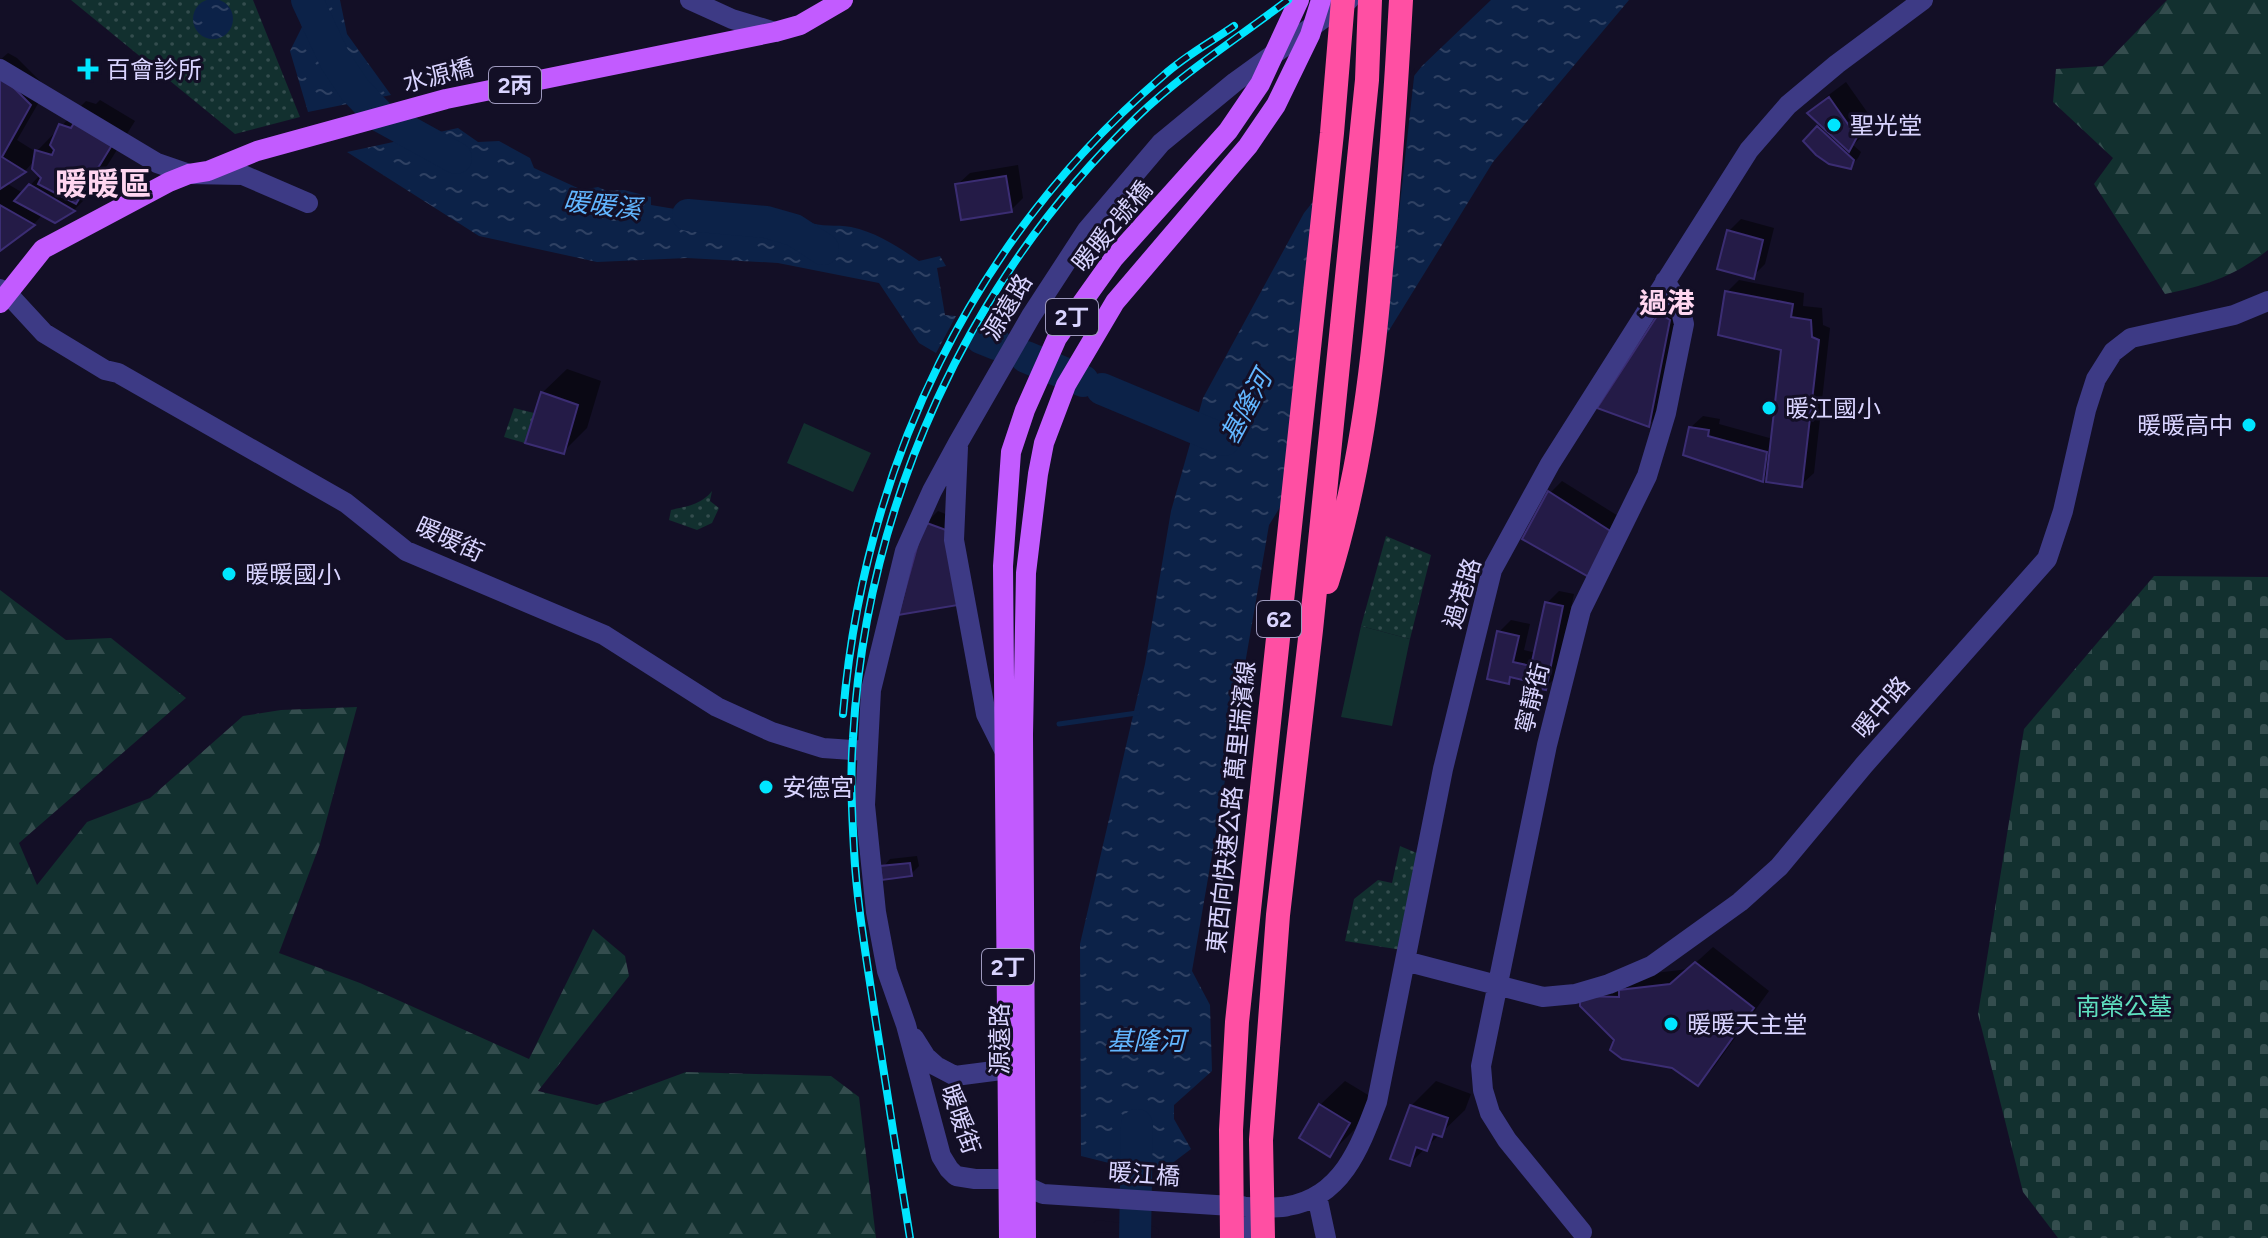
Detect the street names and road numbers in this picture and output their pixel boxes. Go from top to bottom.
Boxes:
street label: 水源橋 [400,52,476,98]
road number: 2丙 [489,67,541,103]
street label: 暖暖2號橋 [1066,175,1158,277]
street label: 源遠路 [976,269,1038,345]
road number: 2丁 [1046,299,1098,335]
street label: 暖暖街 [411,511,489,567]
street label: 過港路 [1438,554,1486,632]
road number: 62 [1257,601,1301,637]
street label: 東西向快速公路 萬里瑞濱線 [1201,659,1261,955]
street label: 寧靜街 [1509,660,1555,736]
street label: 暖中路 [1846,670,1916,744]
road number: 2丁 [982,949,1034,985]
street label: 源遠路 [985,1003,1014,1075]
street label: 暖暖街 [936,1080,986,1158]
street label: 暖江橋 [1107,1157,1181,1191]

